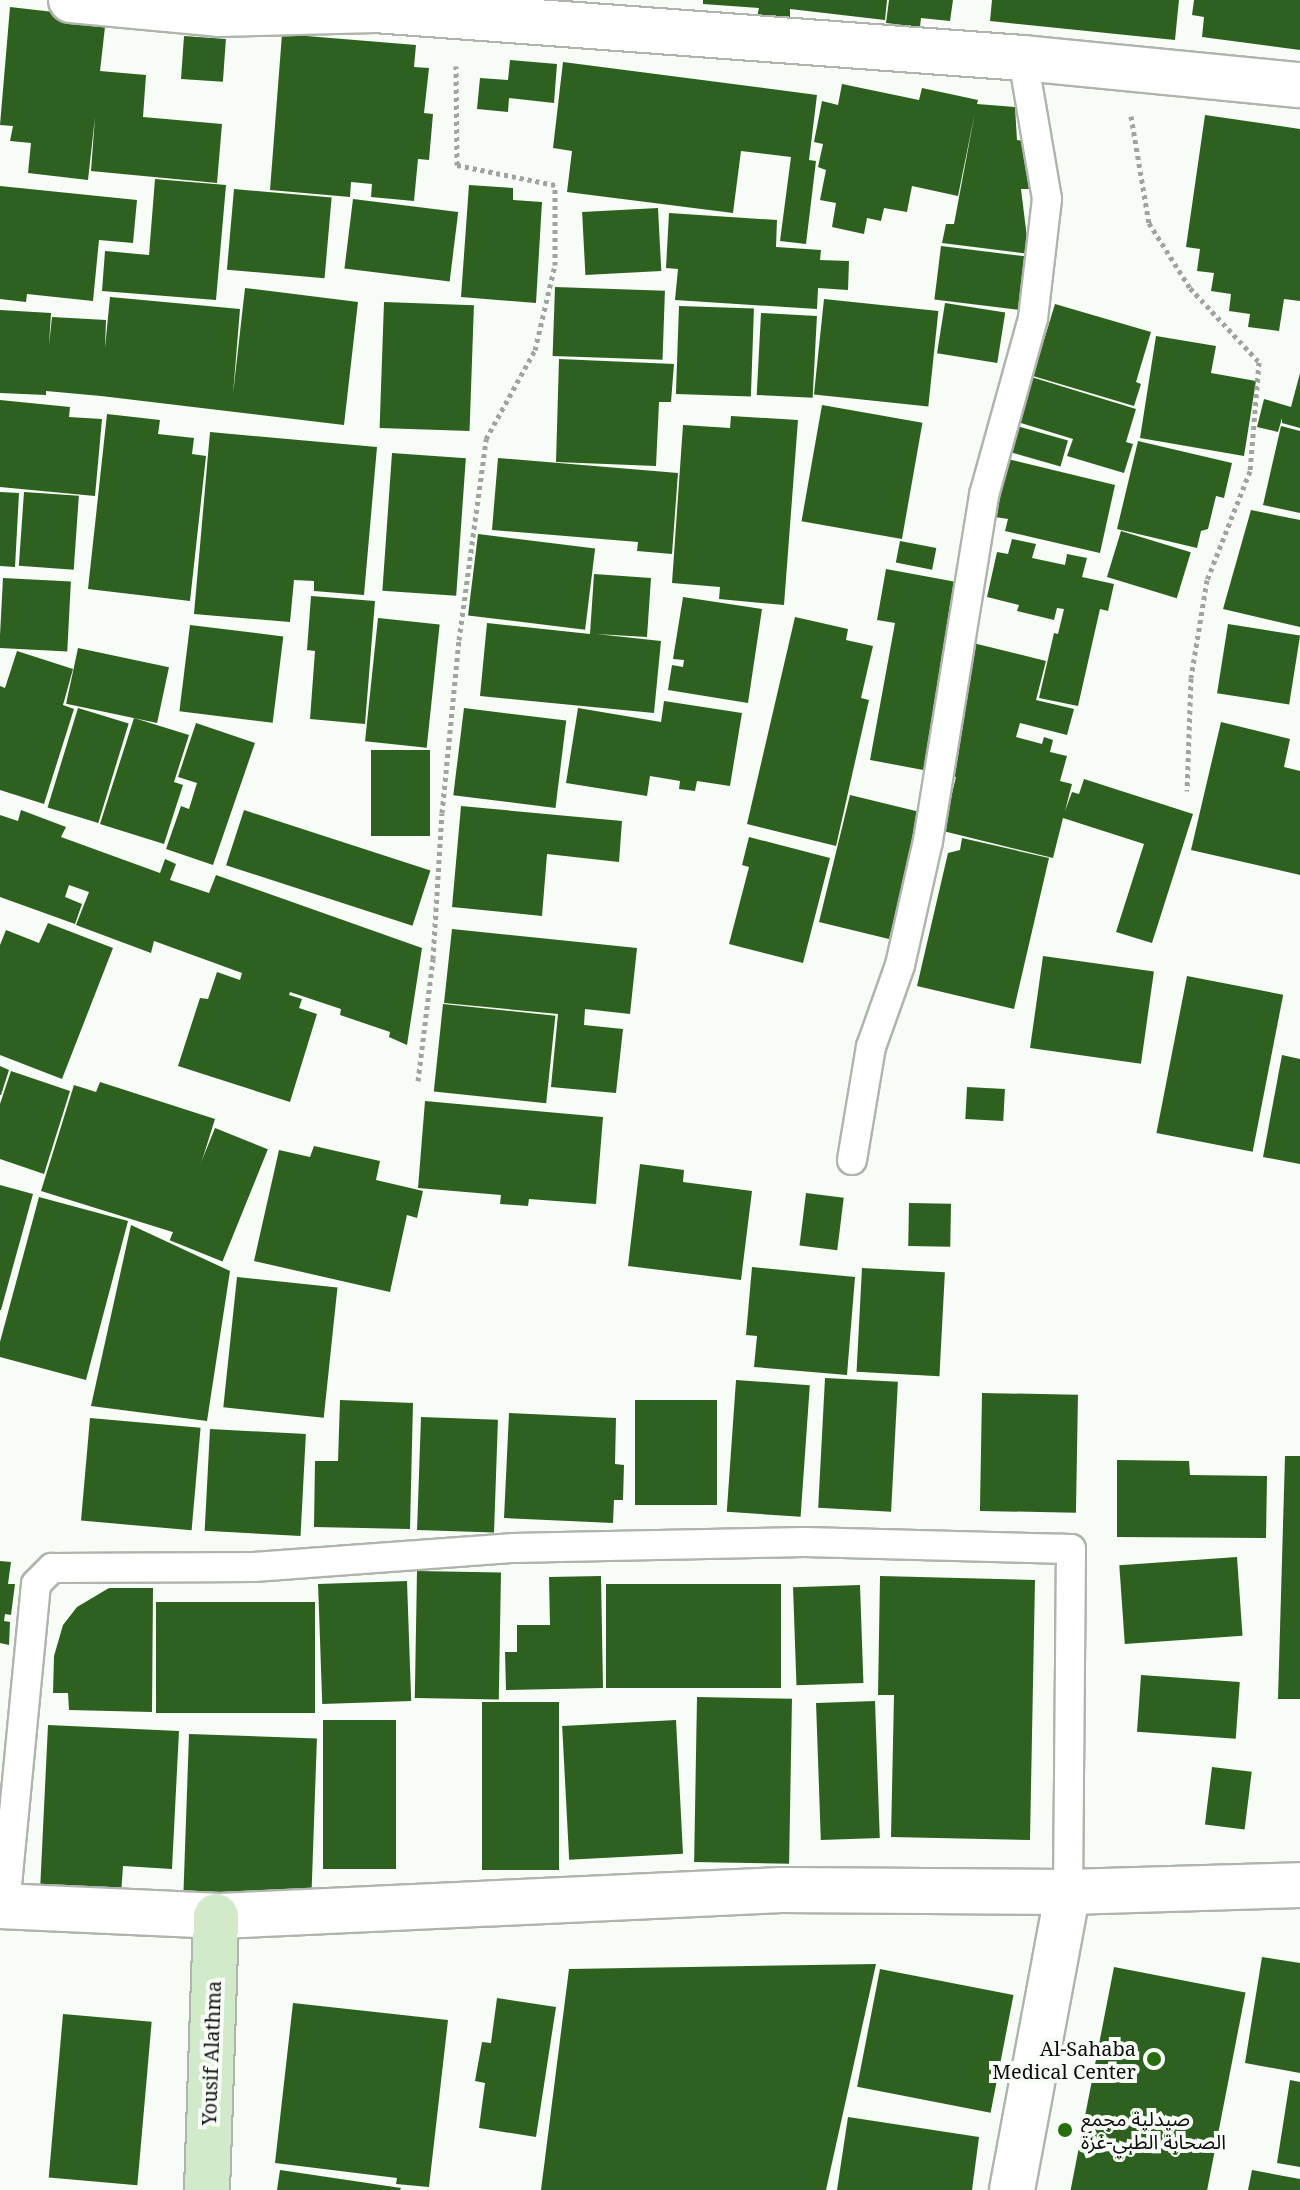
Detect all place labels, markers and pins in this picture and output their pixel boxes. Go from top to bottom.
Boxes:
place label: Al-Sahaba Medical Center [992,2036,1136,2083]
marker: Al-Sahaba Medical Center [1143,2048,1165,2070]
place label: صيدلية مجمع الصحابة الطبي-غزة [1081,2106,1226,2153]
marker: صيدلية مجمع الصحابة الطبي-غزة [1056,2121,1074,2139]

